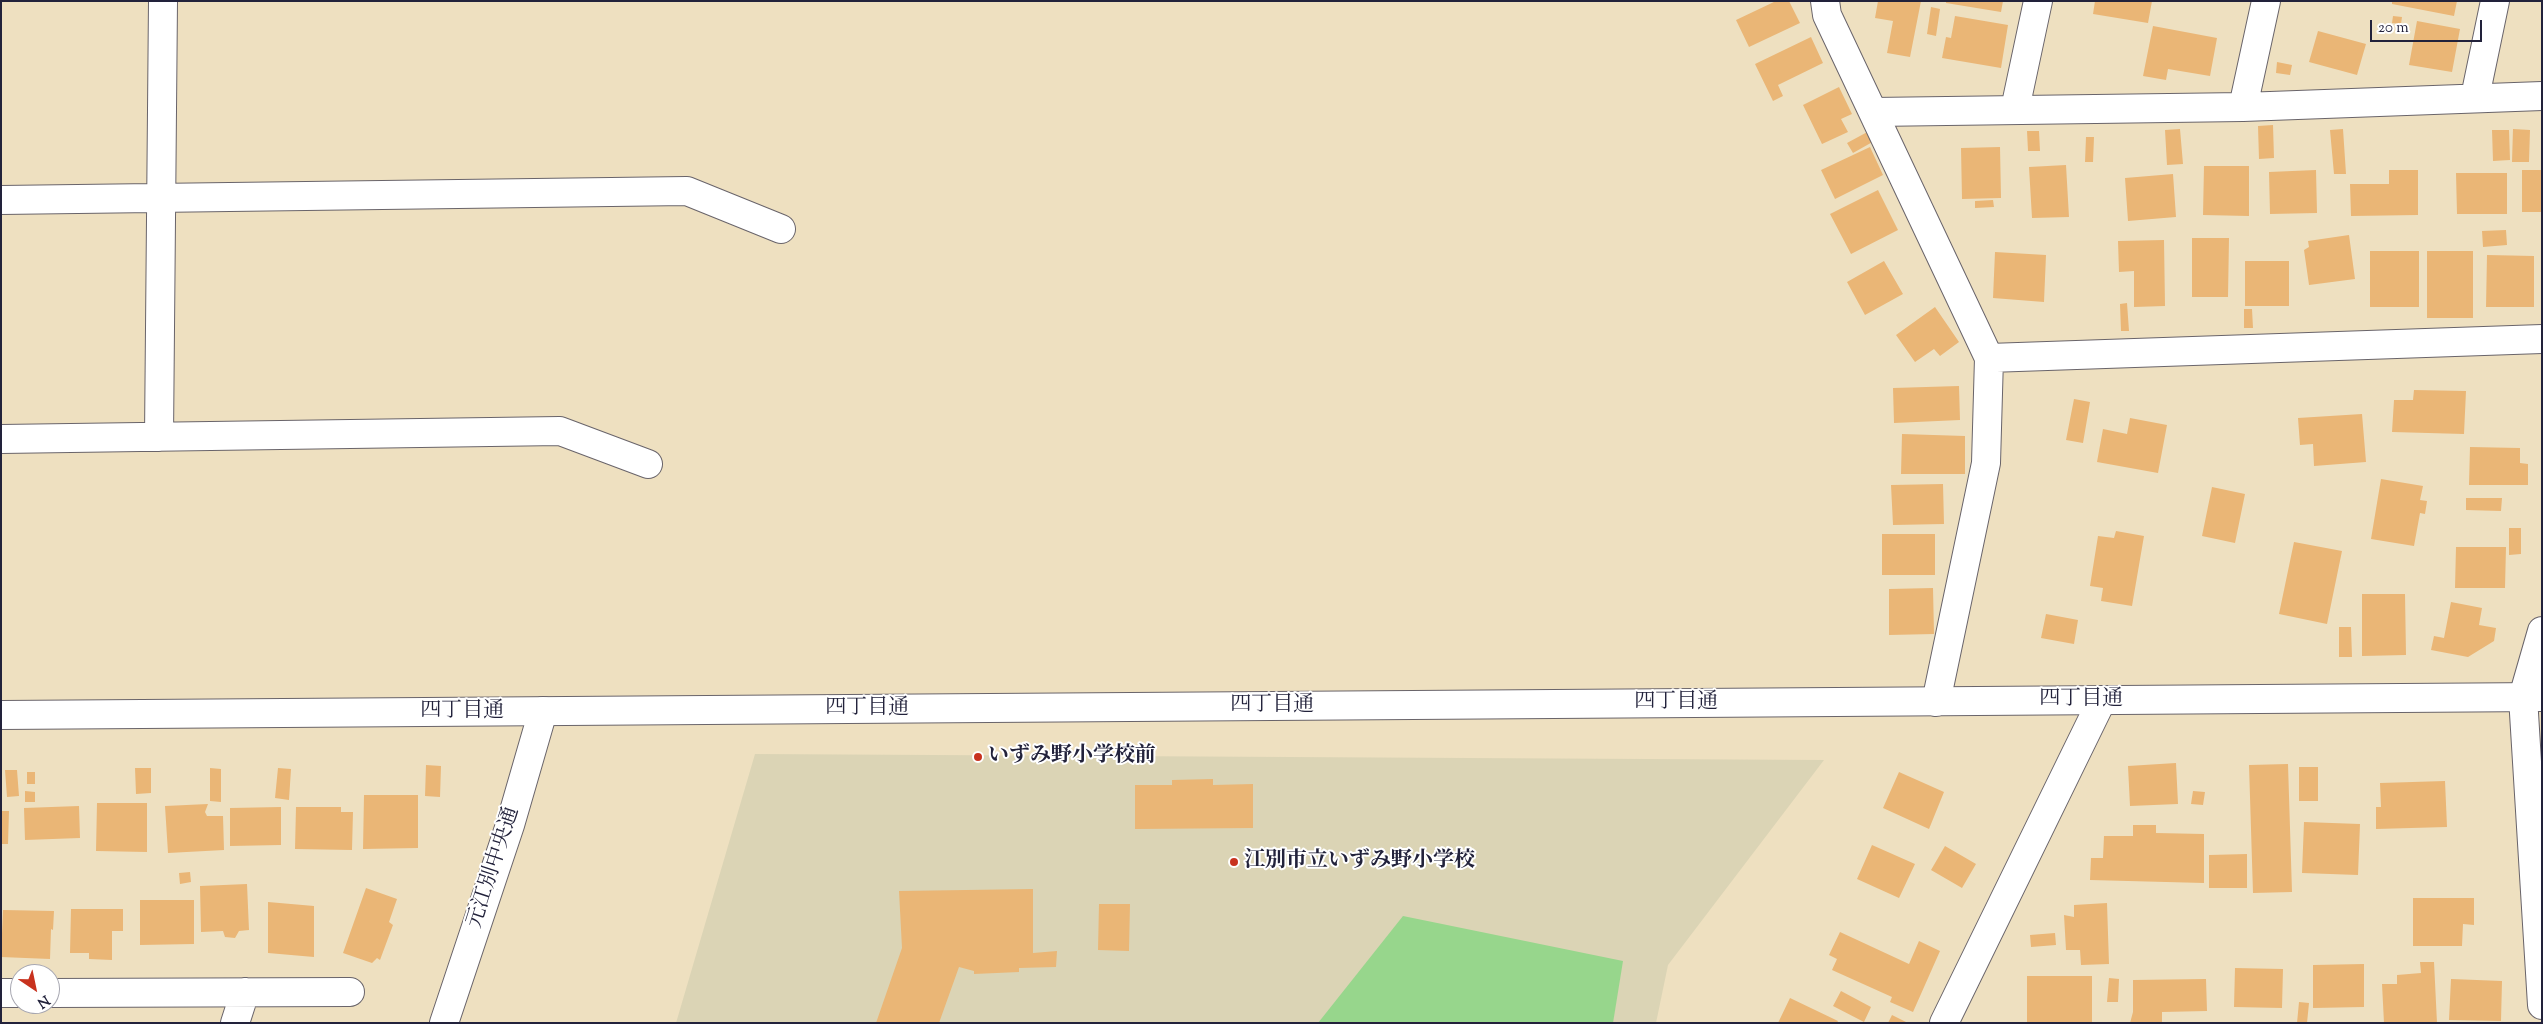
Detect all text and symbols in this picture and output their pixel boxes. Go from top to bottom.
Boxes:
scale bar [2373,10,2486,42]
text: 20 m [2378,18,2409,39]
street label: 四丁目通 [2039,687,2123,713]
street label: 四丁目通 [1634,690,1718,716]
street label: 四丁目通 [1230,693,1314,719]
street label: 四丁目通 [825,696,909,722]
street label: 四丁目通 [420,699,504,725]
place label: いずみ野小学校前 [988,744,1156,770]
marker: いずみ野小学校前 [972,751,984,763]
street label: 元江別中央通 [464,804,526,932]
place label: 江別市立いずみ野小学校 [1244,849,1475,875]
marker: 江別市立いずみ野小学校 [1228,856,1240,868]
north arrow [10,964,60,1014]
text: N [33,989,53,1012]

